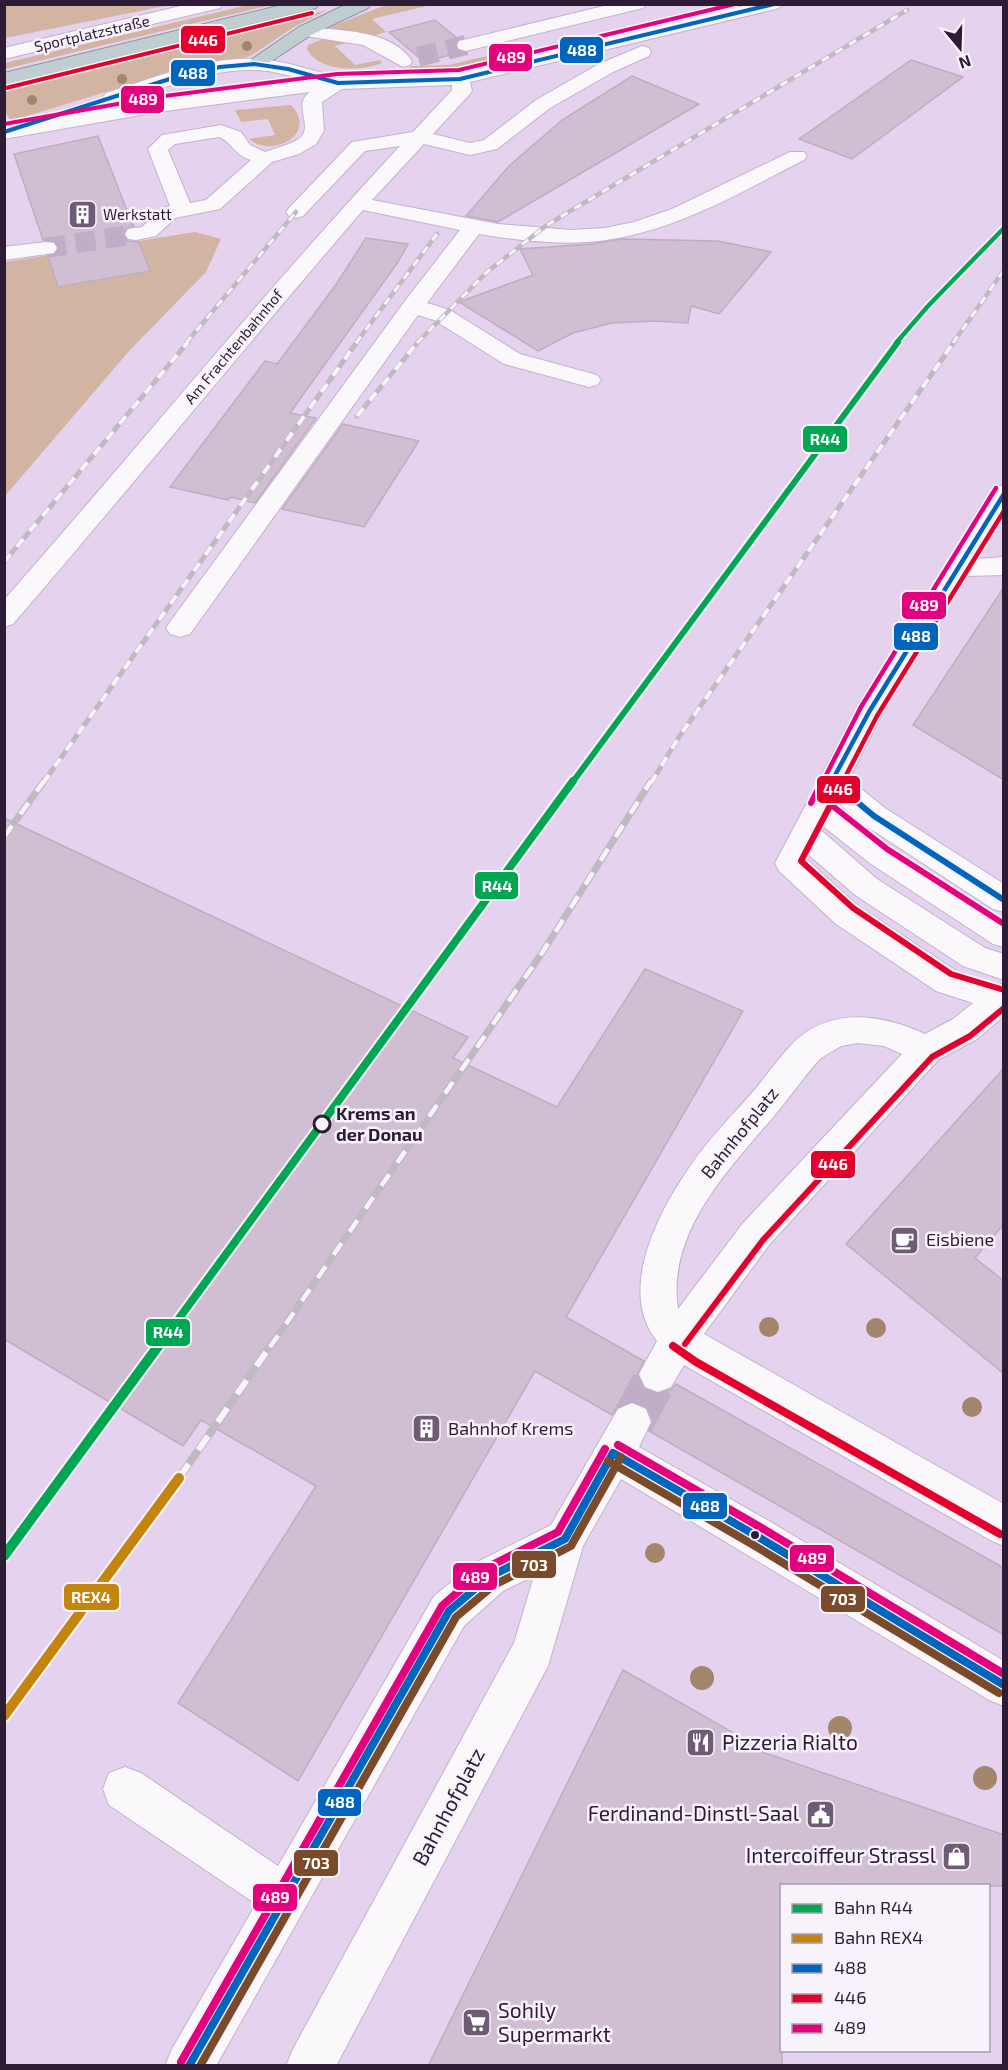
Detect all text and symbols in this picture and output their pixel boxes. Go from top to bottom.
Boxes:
street label: Sportplatzstraße [32,11,151,55]
north arrow [930,18,990,78]
line badge: 446 [180,25,226,54]
text: 446 [188,30,218,49]
line badge: 488 [559,36,604,64]
text: 488 [567,40,597,59]
line badge: 489 [488,43,533,72]
text: 489 [496,47,526,66]
text: N [956,52,974,74]
line badge: 488 [170,59,216,87]
text: 488 [178,63,208,82]
line badge: 489 [120,85,165,114]
text: 489 [128,89,158,108]
building icon: Werkstatt [66,199,98,231]
place label: Werkstatt [103,205,172,223]
street label: Am Frachtenbahnhof [180,285,286,407]
line badge: R44 [802,425,848,453]
text: R44 [810,429,840,448]
line badge: 489 [901,591,947,620]
text: 489 [909,595,939,614]
line badge: 488 [893,622,939,651]
text: 488 [901,626,931,645]
line badge: 446 [816,775,861,804]
text: 446 [823,779,853,798]
line badge: R44 [474,871,519,900]
text: R44 [482,876,512,895]
street label: Bahnhofplatz [696,1082,783,1182]
place label: Krems an der Donau [336,1102,423,1145]
marker: Krems an der Donau [313,1115,331,1133]
line badge: 446 [810,1150,856,1179]
text: 446 [818,1154,848,1173]
cafe icon: Eisbiene [889,1224,921,1256]
place label: Eisbiene [926,1228,994,1250]
line badge: R44 [145,1318,191,1347]
text: R44 [153,1322,183,1341]
building icon: Bahnhof Krems [411,1413,443,1445]
place label: Bahnhof Krems [448,1417,573,1439]
line badge: 488 [682,1492,728,1520]
text: 488 [690,1496,720,1515]
unlabelled marker [749,1529,761,1541]
line badge: 489 [789,1544,835,1573]
text: 489 [797,1548,827,1567]
line badge: 703 [511,1550,557,1579]
text: 703 [520,1555,548,1574]
line badge: 489 [452,1562,498,1591]
text: 489 [460,1567,490,1586]
line badge: REX4 [63,1583,120,1611]
line badge: 703 [820,1585,866,1613]
text: REX4 [71,1587,111,1606]
text: 703 [829,1589,857,1608]
restaurant icon: Pizzeria Rialto [685,1727,717,1759]
place label: Pizzeria Rialto [722,1729,858,1754]
street label: Bahnhofplatz [406,1743,489,1869]
line badge: 488 [317,1788,362,1817]
text: 488 [325,1792,355,1811]
public building icon: Ferdinand-Dinstl-Saal [804,1798,836,1830]
place label: Ferdinand-Dinstl-Saal [588,1800,800,1825]
shop icon: Intercoiffeur Strassl [941,1840,973,1872]
place label: Intercoiffeur Strassl [746,1842,937,1867]
line badge: 703 [293,1849,339,1877]
text: 703 [302,1853,330,1872]
line badge: 489 [252,1883,298,1912]
legend [780,1884,990,2052]
text: 489 [260,1887,290,1906]
text: Bahn R44 [834,1896,913,1918]
text: Bahn REX4 [834,1926,923,1948]
text: 488 [834,1956,867,1978]
text: 446 [834,1986,866,2008]
place label: Sohily Supermarkt [498,1997,611,2046]
supermarket icon: Sohily Supermarkt [461,2007,493,2039]
text: 489 [834,2016,866,2038]

